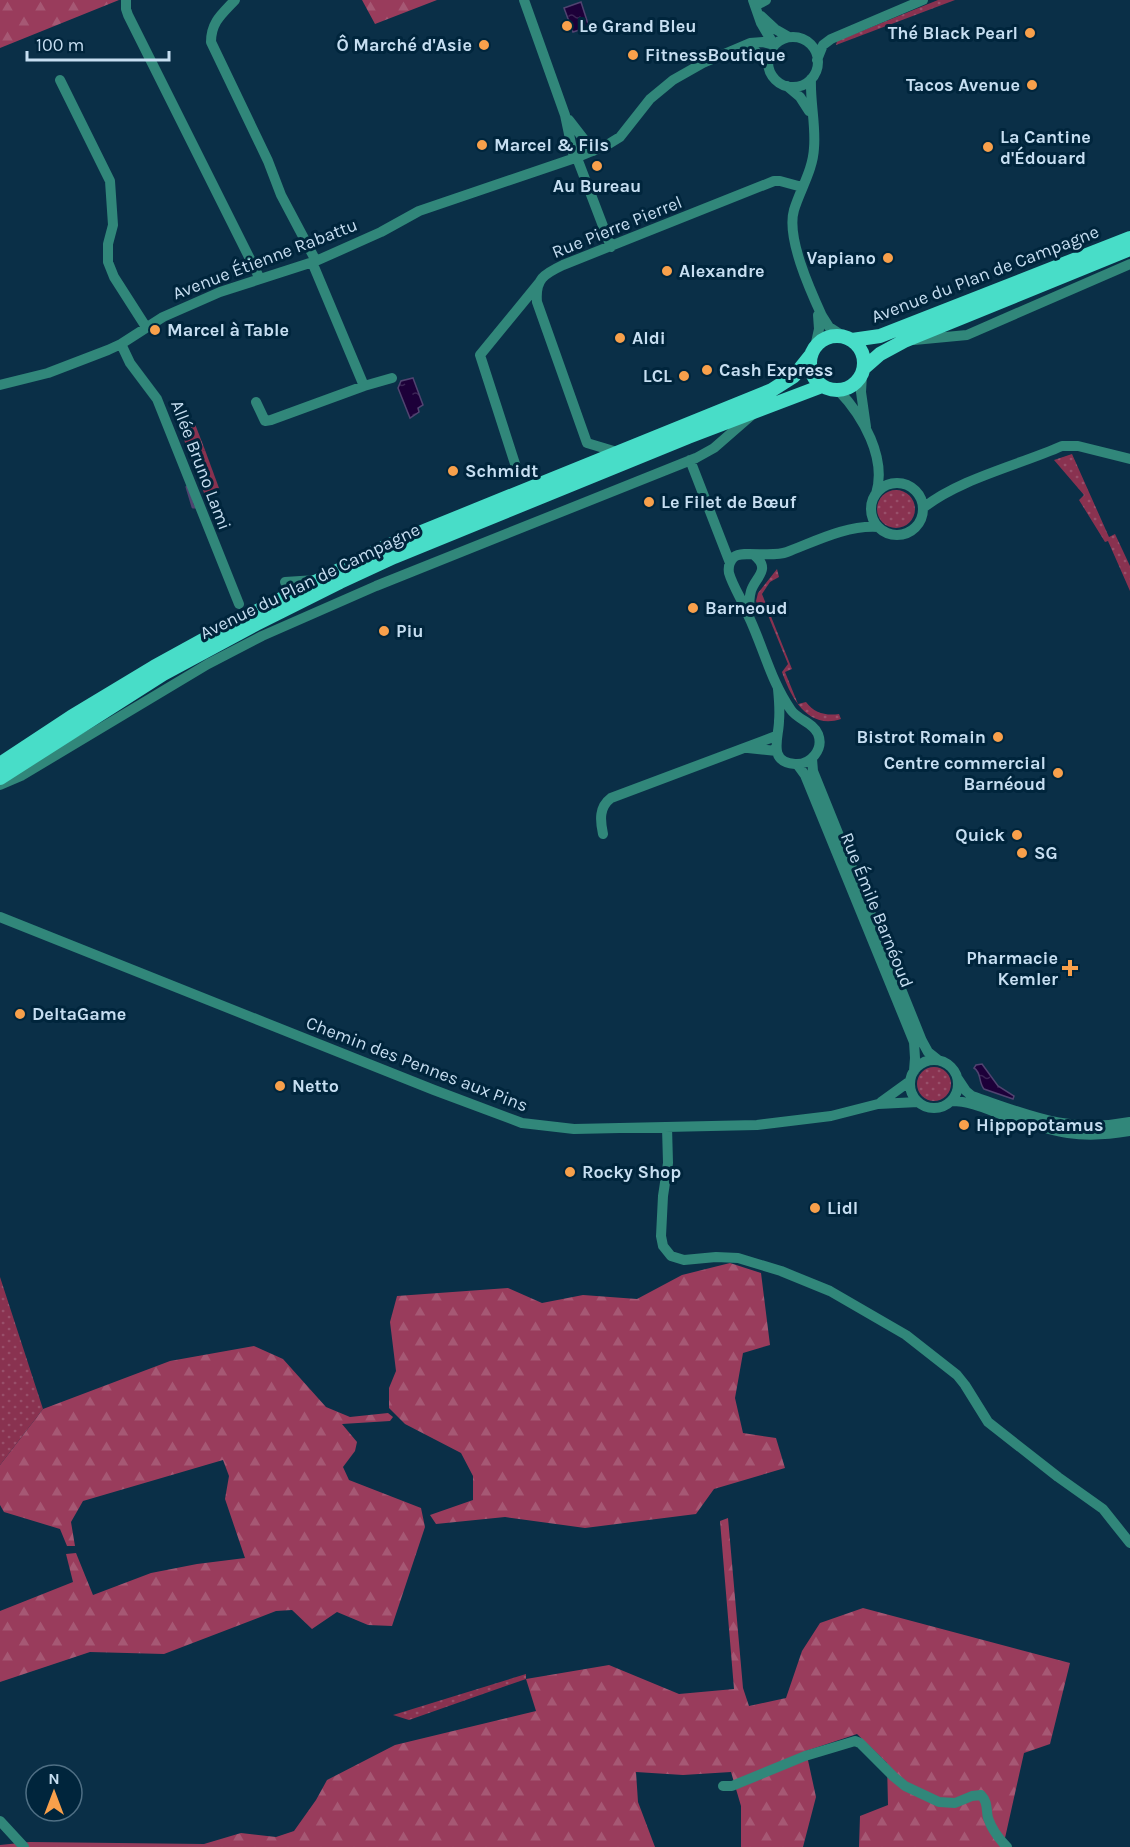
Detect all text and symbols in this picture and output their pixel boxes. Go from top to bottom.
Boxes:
place label: Le Grand Bleu [579,15,697,37]
marker: Le Grand Bleu [560,19,574,33]
place label: Thé Black Pearl [888,22,1018,44]
scale bar [27,24,170,62]
marker: Thé Black Pearl [1023,26,1037,40]
text: 100 m [36,34,84,56]
place label: Ô Marché d'Asie [337,34,472,56]
marker: Ô Marché d'Asie [477,38,491,52]
place label: FitnessBoutique [645,44,786,66]
marker: FitnessBoutique [626,48,640,62]
place label: Tacos Avenue [906,74,1020,96]
marker: Tacos Avenue [1025,78,1039,92]
place label: La Cantine d'Édouard [1000,126,1091,169]
place label: Marcel & Fils [494,134,609,156]
marker: Marcel & Fils [475,138,489,152]
marker: La Cantine d'Édouard [981,140,995,154]
marker: Au Bureau [590,159,604,173]
place label: Au Bureau [553,175,641,197]
street label: Rue Pierre Pierrel [549,191,685,263]
street label: Avenue Étienne Rabattu [169,213,361,304]
street label: Avenue du Plan de Campagne [868,220,1102,328]
place label: Vapiano [807,247,876,269]
marker: Vapiano [881,251,895,265]
place label: Alexandre [679,260,765,282]
marker: Alexandre [660,264,674,278]
place label: Marcel à Table [167,319,289,341]
marker: Marcel à Table [148,323,162,337]
place label: Aldi [632,327,666,349]
marker: Aldi [613,331,627,345]
place label: Cash Express [719,359,833,381]
marker: Cash Express [700,363,714,377]
place label: LCL [643,365,672,387]
marker: LCL [677,369,691,383]
street label: Allée Bruno Lami [166,397,236,533]
place label: Schmidt [465,460,538,482]
marker: Schmidt [446,464,460,478]
place label: Le Filet de Bœuf [661,491,797,513]
marker: Le Filet de Bœuf [642,495,656,509]
street label: Avenue du Plan de Campagne [196,518,424,644]
place label: Barneoud [705,597,788,619]
marker: Barneoud [686,601,700,615]
place label: Piu [396,620,424,642]
marker: Piu [377,624,391,638]
place label: Bistrot Romain [856,726,986,748]
marker: Bistrot Romain [991,730,1005,744]
place label: Centre commercial Barnéoud [884,752,1046,795]
marker: Centre commercial Barnéoud [1051,766,1065,780]
place label: Quick [955,824,1005,846]
marker: Quick [1010,828,1024,842]
street label: Rue Émile Barnéoud [836,829,919,991]
place label: SG [1034,842,1058,864]
marker: SG [1015,846,1029,860]
place label: Pharmacie Kemler [966,947,1058,990]
marker: Pharmacie Kemler [1063,961,1077,975]
place label: DeltaGame [32,1003,126,1025]
marker: DeltaGame [13,1007,27,1021]
street label: Chemin des Pennes aux Pins [303,1011,531,1117]
place label: Netto [292,1075,339,1097]
marker: Netto [273,1079,287,1093]
place label: Hippopotamus [976,1114,1103,1136]
marker: Hippopotamus [957,1118,971,1132]
place label: Rocky Shop [582,1161,681,1183]
marker: Rocky Shop [563,1165,577,1179]
place label: Lidl [827,1197,858,1219]
marker: Lidl [808,1201,822,1215]
north arrow [24,1763,84,1823]
text: N [48,1769,60,1788]

